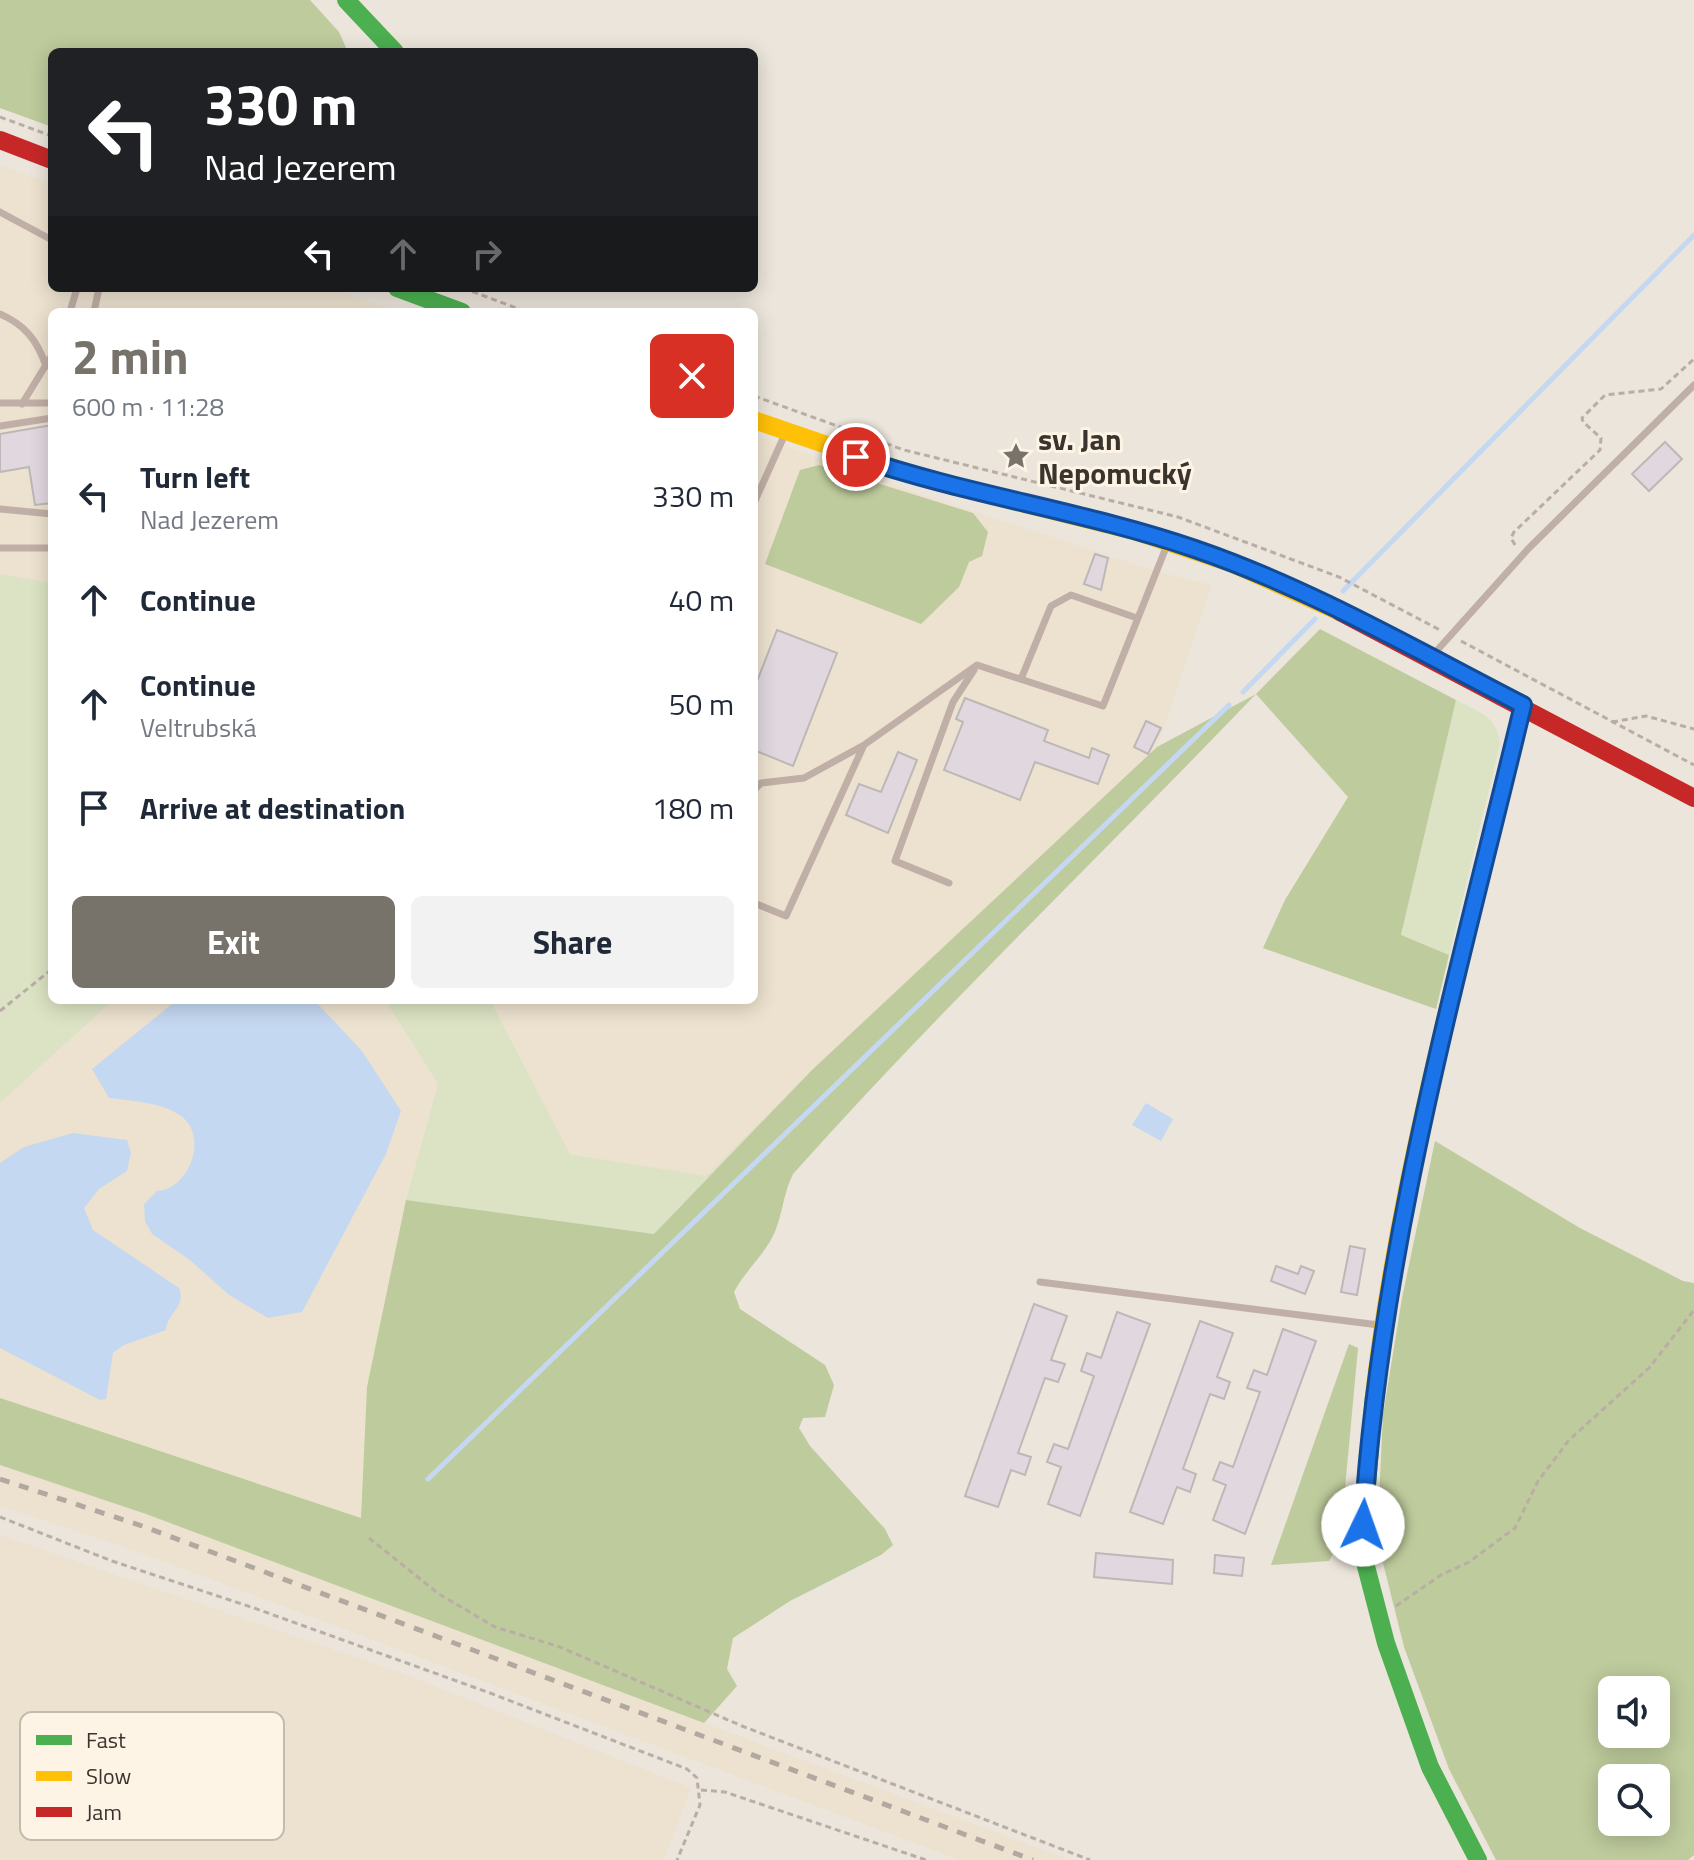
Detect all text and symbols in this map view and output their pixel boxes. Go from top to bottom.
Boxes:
text: 330 m [204,62,357,147]
icon: left [72,80,176,184]
text: Nad Jezerem [204,139,397,194]
icon: left [297,232,341,276]
icon: ahead [381,232,425,276]
icon: right [465,232,509,276]
text: 2 min [72,320,189,393]
button: close [650,334,734,418]
text: 600 m · 11:28 [72,387,224,426]
place label: sv. Jan Nepomucký [1038,416,1192,496]
pin [822,423,890,491]
icon: arrive [834,435,878,479]
place icon: sv. Jan Nepomucký [1001,441,1031,471]
text: Turn left [140,454,250,500]
text: 330 m [652,473,734,519]
icon: left [72,474,116,518]
text: Nad Jezerem [140,500,279,539]
text: Continue [140,577,256,623]
text: 40 m [669,577,734,623]
icon: ahead [72,578,116,622]
text: Continue [140,662,256,708]
text: 50 m [669,681,734,727]
icon: ahead [72,682,116,726]
text: Veltrubská [140,708,257,747]
text: Arrive at destination [140,785,405,831]
text: 180 m [652,785,734,831]
icon: arrive [72,786,116,830]
button: Exit [72,896,395,988]
button: Share [411,896,734,988]
position arrow [1321,1483,1405,1567]
map controls [1598,1676,1670,1836]
button: sound [1598,1676,1670,1748]
legend [20,1712,284,1840]
text: Fast [86,1723,126,1757]
text: Slow [86,1759,132,1793]
button: search [1598,1764,1670,1836]
text: Jam [86,1795,122,1829]

